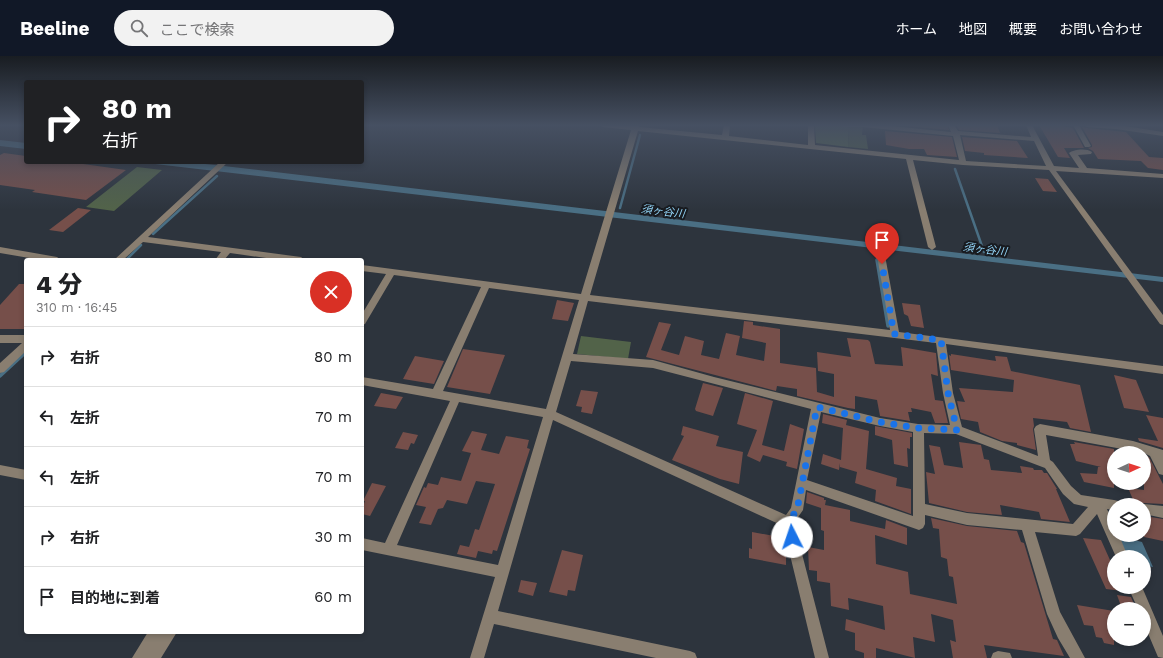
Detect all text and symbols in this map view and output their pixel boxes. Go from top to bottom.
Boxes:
search box [114,10,394,46]
text: Beeline [20,17,90,40]
icon: search [128,17,150,39]
text: ここで検索 [160,21,235,39]
text: ホーム [895,21,937,37]
text: 地図 [959,21,987,37]
text: 概要 [1009,21,1037,37]
text: お問い合わせ [1059,21,1143,37]
text: 80 m [102,92,172,125]
icon: right [36,96,88,148]
text: 右折 [102,130,138,151]
water label: 須ヶ谷川 [640,202,687,221]
pin [865,223,899,264]
icon: arrive [871,229,893,251]
water label: 須ヶ谷川 [962,240,1009,259]
text: 4 分 [36,271,82,299]
button: close [310,271,352,313]
text: 310 m · 16:45 [36,300,117,315]
icon: right [36,346,58,368]
text: 80 m [314,348,352,366]
text: 右折 [70,349,100,367]
icon: left [36,406,58,428]
text: 70 m [315,408,352,426]
text: 左折 [70,409,100,427]
north arrow [1107,446,1151,490]
map controls [1107,446,1151,646]
icon: left [36,466,58,488]
text: 70 m [315,468,352,486]
text: 左折 [70,469,100,487]
button: layers [1107,498,1151,542]
position arrow [771,516,813,558]
icon: right [36,526,58,548]
text: 30 m [315,528,352,546]
text: 右折 [70,529,100,547]
button: + [1107,550,1151,594]
icon: arrive [36,586,58,608]
text: 60 m [314,588,352,606]
text: 目的地に到着 [70,589,160,607]
button: − [1107,602,1151,646]

